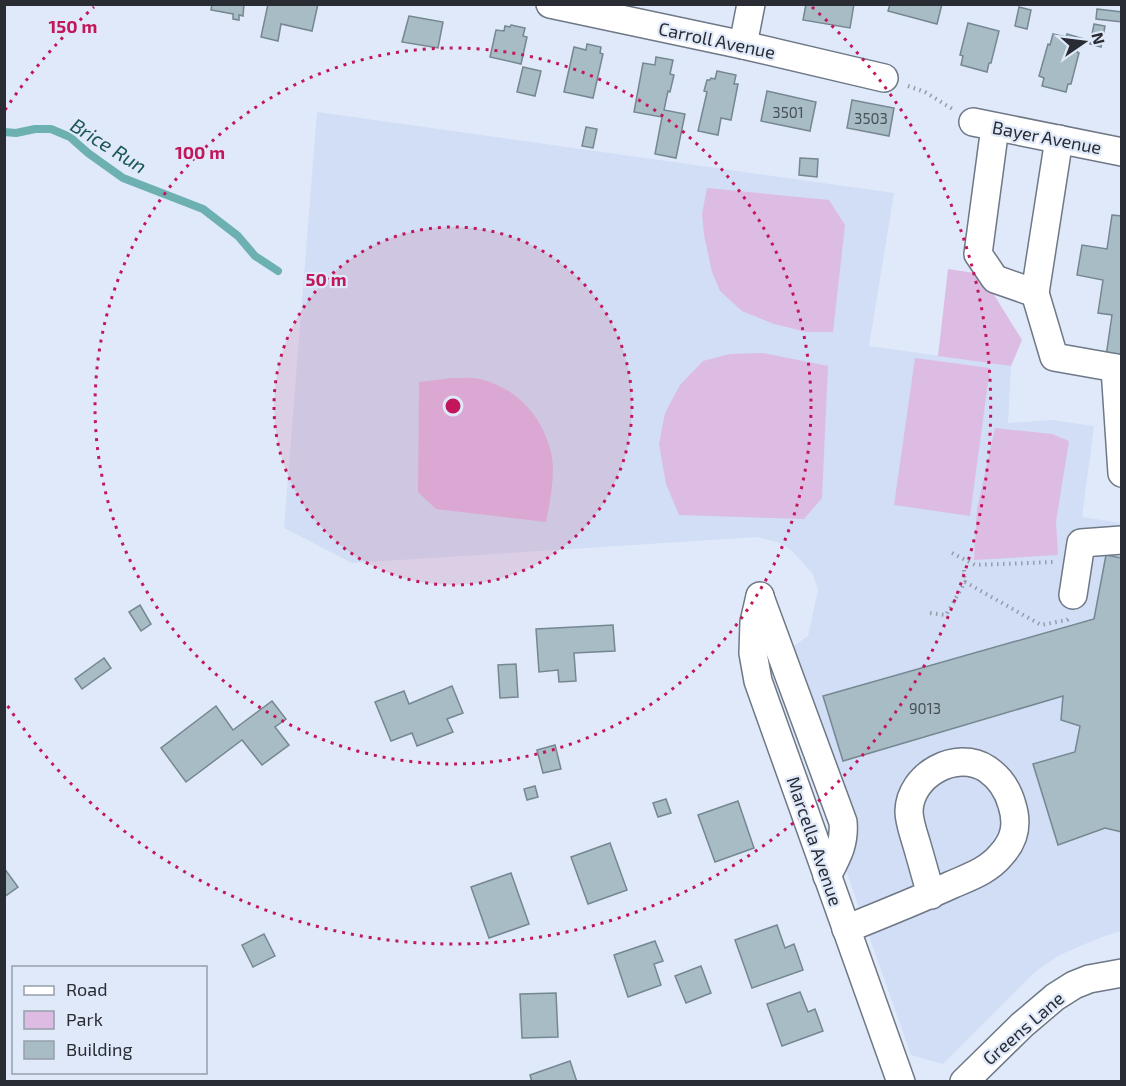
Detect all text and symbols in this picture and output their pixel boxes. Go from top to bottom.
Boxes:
north arrow [1054,12,1114,72]
text: 150 m [49,15,97,37]
street label: Carroll Avenue [657,17,777,63]
text: N [1088,30,1110,46]
house number: 3501 [772,103,804,121]
house number: 3503 [854,109,888,127]
water label: Brice Run [66,112,152,178]
street label: Bayer Avenue [990,116,1104,158]
text: 100 m [175,141,225,163]
text: 50 m [305,268,347,290]
centre of rings [443,396,463,416]
house number: 9013 [909,699,941,717]
street label: Marcella Avenue [783,773,847,909]
legend [12,966,207,1074]
text: Road [66,978,107,1000]
street label: Greens Lane [978,987,1068,1069]
text: Park [66,1008,103,1030]
text: Building [66,1038,133,1060]

